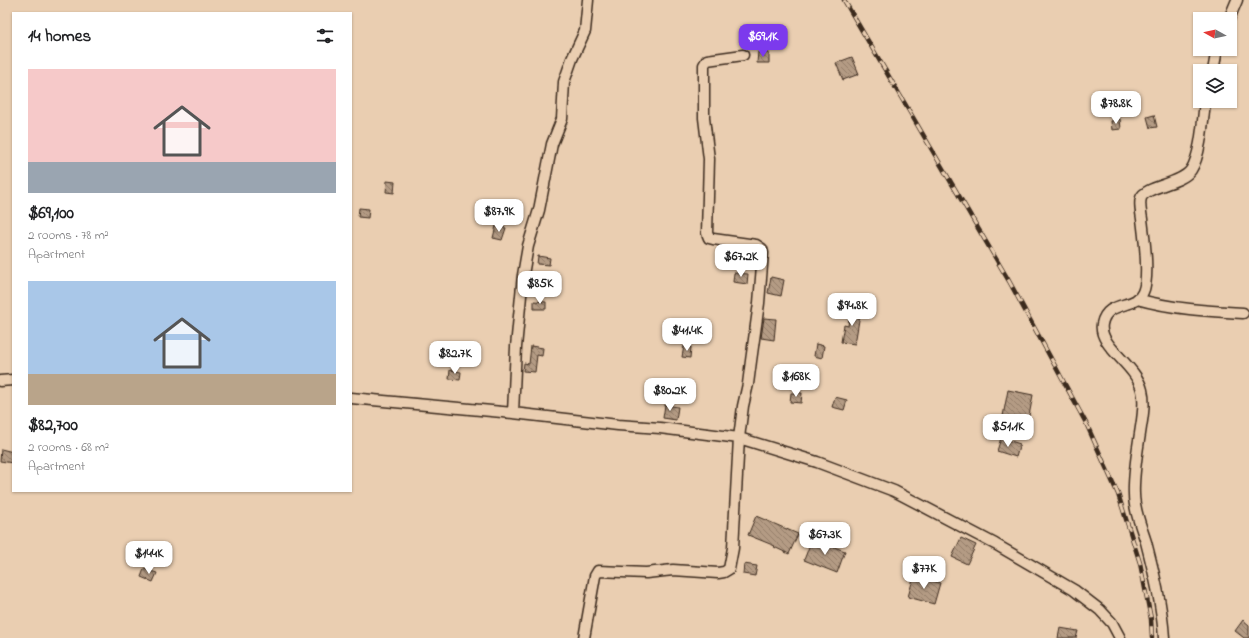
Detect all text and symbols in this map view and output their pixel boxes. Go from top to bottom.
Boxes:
north arrow [1193,12,1237,56]
map controls [1193,12,1237,108]
text: 14 homes [28,24,91,49]
pin: $69.1K [730,24,796,58]
icon: filters [314,25,336,47]
text: $69.1K [748,27,778,46]
button: layers [1193,64,1237,108]
pin: $78.8K [1083,91,1149,125]
text: $78.8K [1100,94,1132,113]
icon: home [146,95,218,167]
pin: $87.9K [466,199,532,233]
text: $69,100 [28,201,74,226]
text: $87.9K [484,202,514,221]
text: 2 rooms · 78 m² [28,226,109,245]
pin: $67.2K [708,244,774,278]
text: Apartment [28,245,85,264]
text: $67.2K [724,247,758,266]
pin: $85K [516,271,564,305]
text: $85K [527,274,553,293]
pin: $94.8K [819,293,885,327]
text: $94.8K [837,296,867,315]
icon: home [146,307,218,379]
pin: $41.4K [654,318,720,352]
text: $41.4K [671,321,703,340]
pin: $82.7K [422,341,488,375]
text: $82.7K [438,344,472,363]
pin: $168K [768,364,824,398]
text: $168K [782,367,810,386]
pin: $80.2K [637,378,703,412]
text: $80.2K [653,381,687,400]
text: $82,700 [28,413,78,438]
pin: $51.1K [975,414,1041,448]
text: $51.1K [992,417,1024,436]
text: 2 rooms · 68 m² [28,438,109,457]
text: Apartment [28,457,85,476]
pin: $67.3K [792,522,858,556]
text: $67.3K [808,525,842,544]
pin: $144K [121,541,177,575]
text: $144K [134,544,164,563]
pin: $77K [900,556,948,590]
text: $77K [912,559,936,578]

